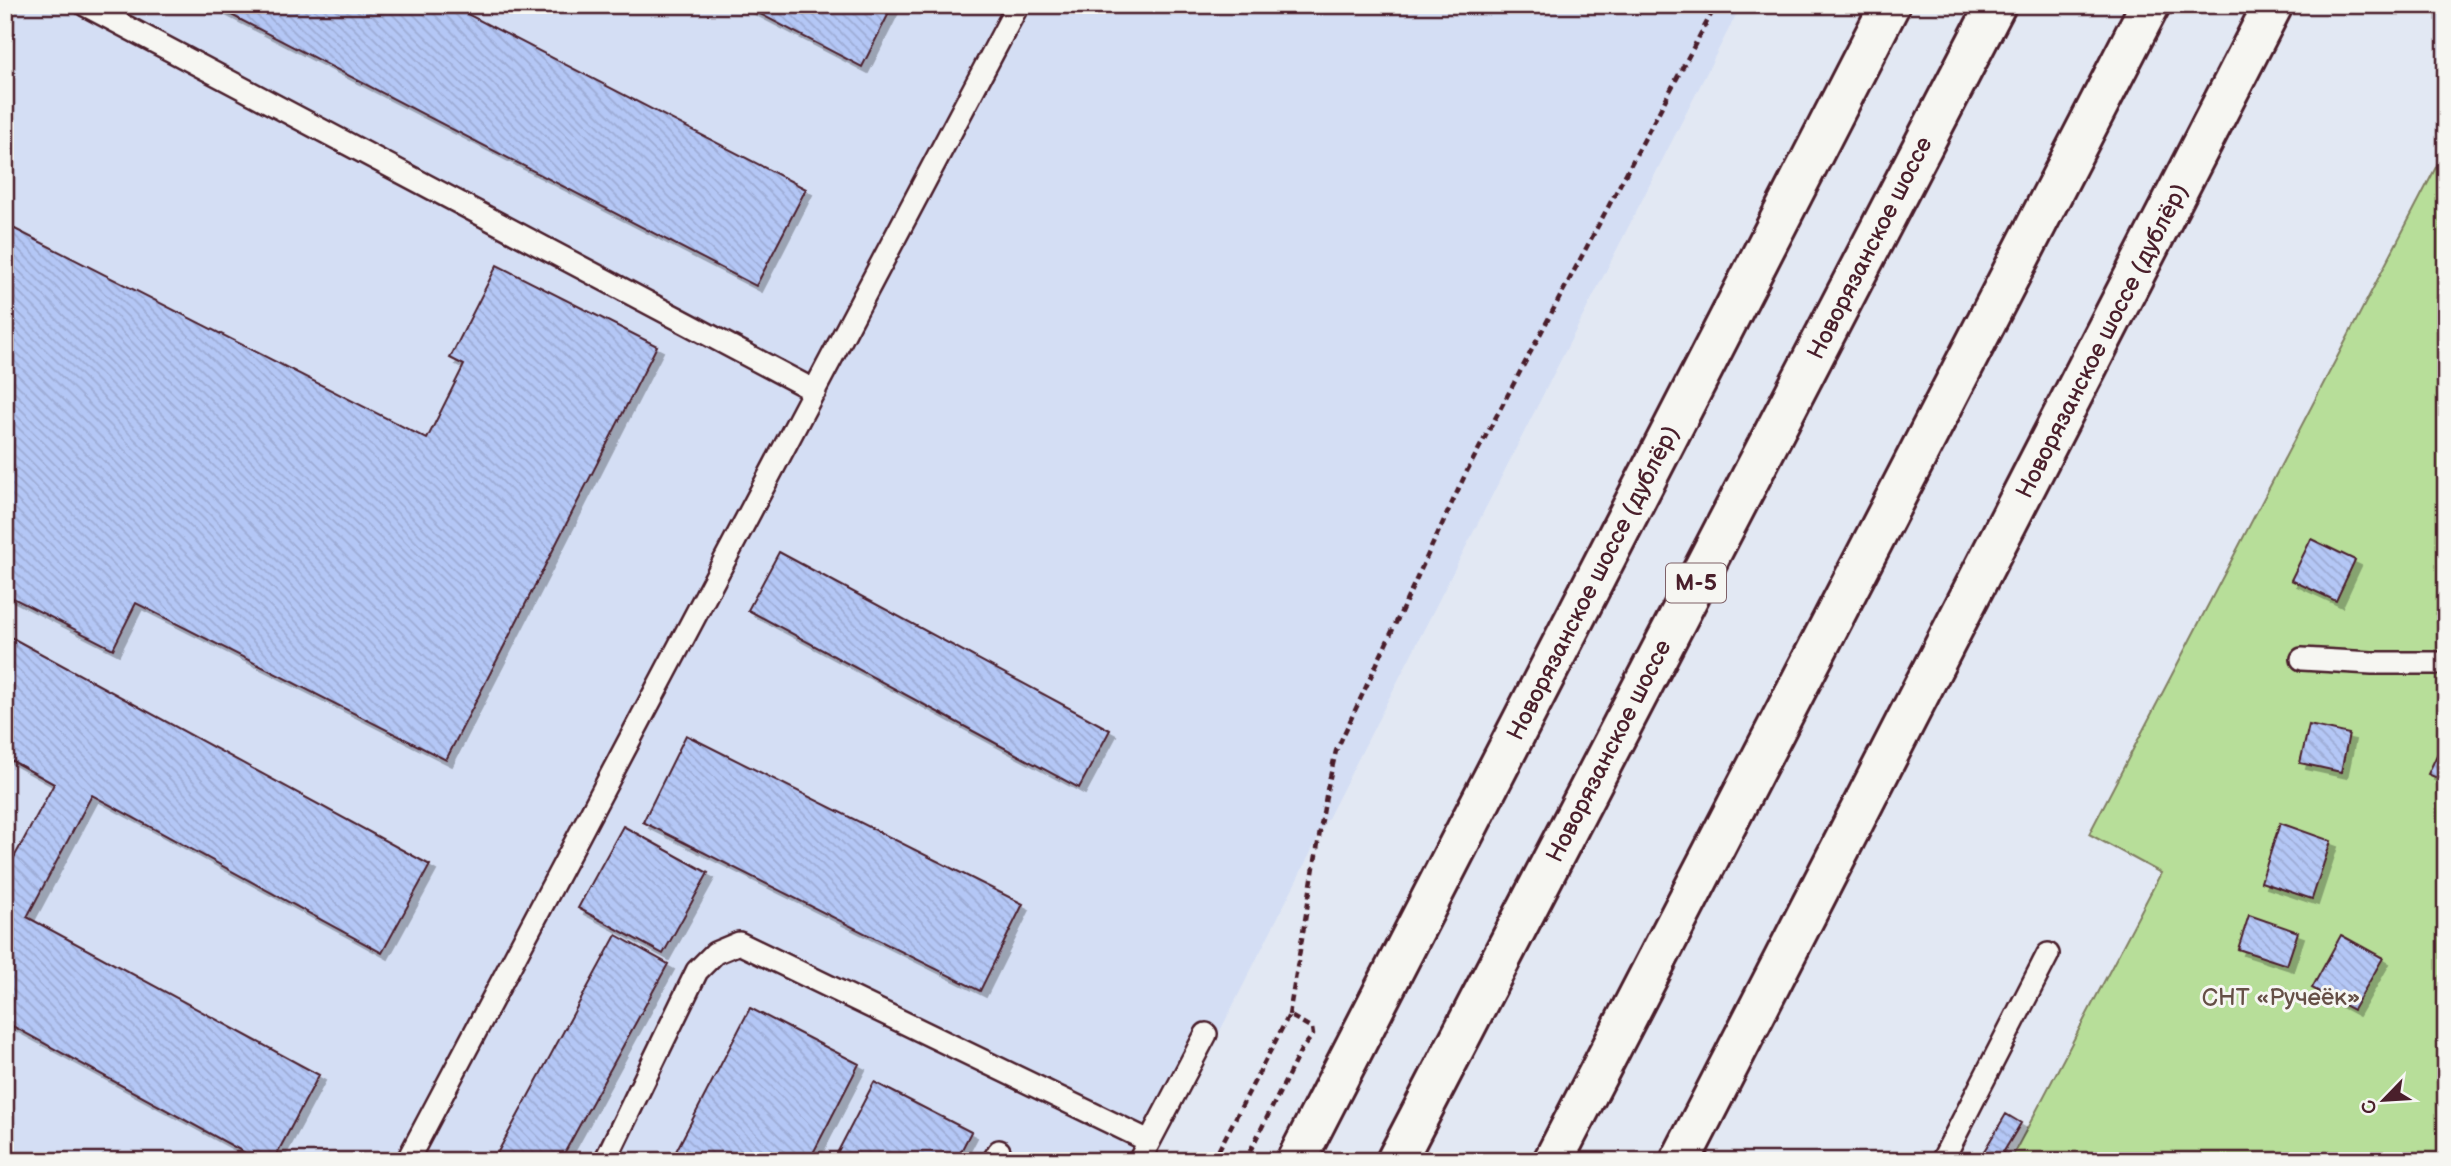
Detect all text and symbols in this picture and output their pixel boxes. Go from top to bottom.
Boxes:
street label: Новорязанское шоссе [1801,132,1939,364]
street label: Новорязанское шоссе (дублёр) [2010,179,2194,503]
street label: Новорязанское шоссе (дублёр) [1501,421,1685,745]
road number: М-5 [1666,564,1726,603]
street label: Новорязанское шоссе [1540,635,1678,867]
park label: СНТ «Ручеёк» [2202,983,2360,1012]
north arrow [2350,1064,2420,1134]
text: С [2357,1096,2383,1117]

